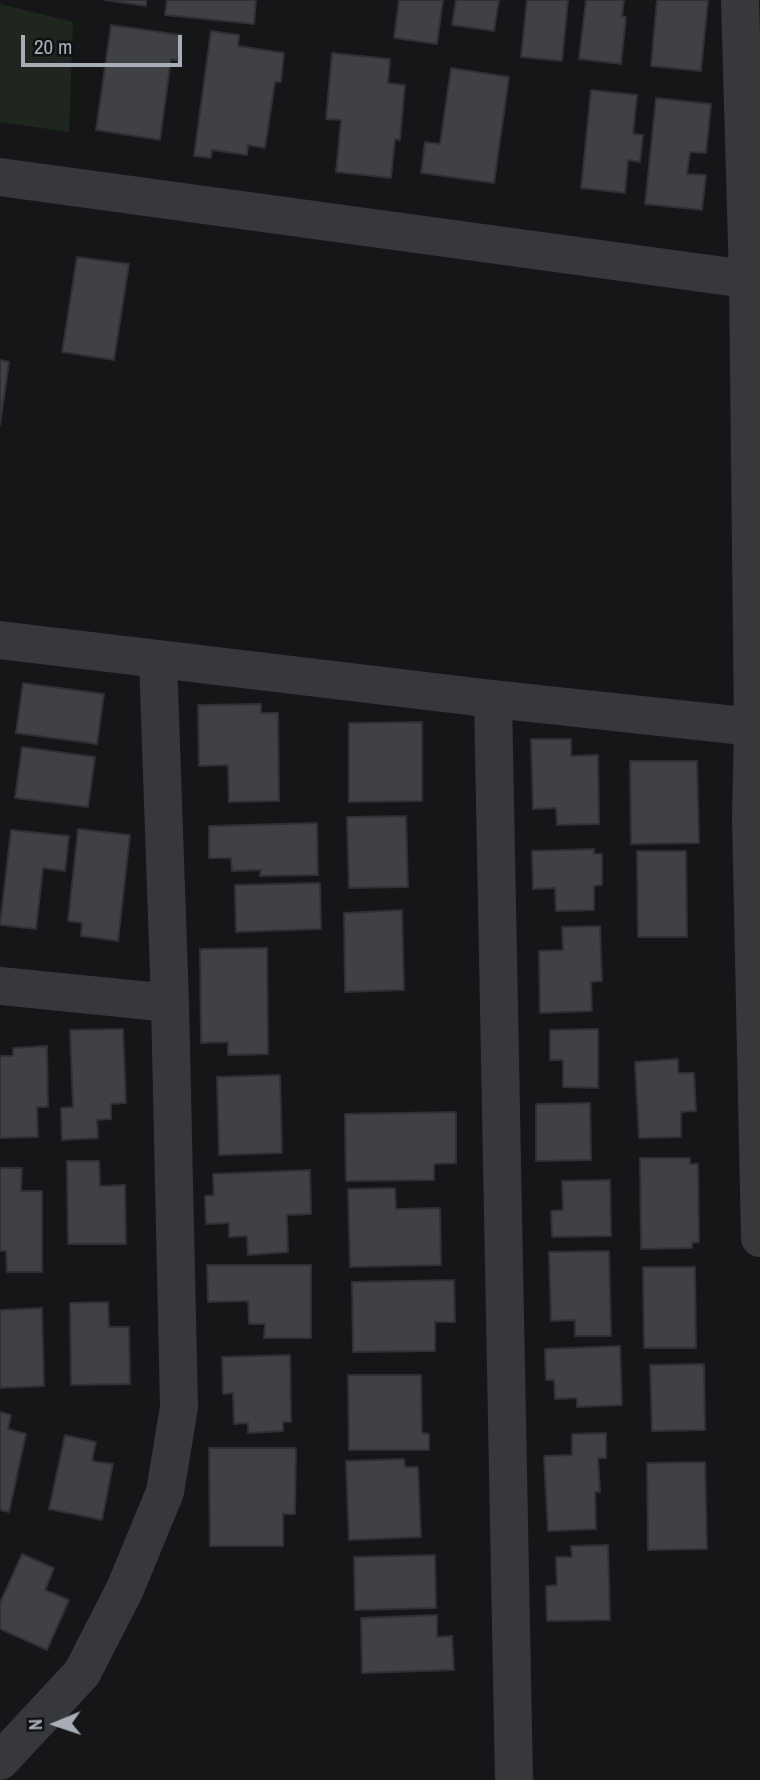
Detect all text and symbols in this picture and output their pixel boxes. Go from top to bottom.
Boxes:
scale bar [24,21,186,65]
text: 20 m [34,32,72,61]
north arrow [21,1689,91,1759]
text: N [22,1719,48,1731]

